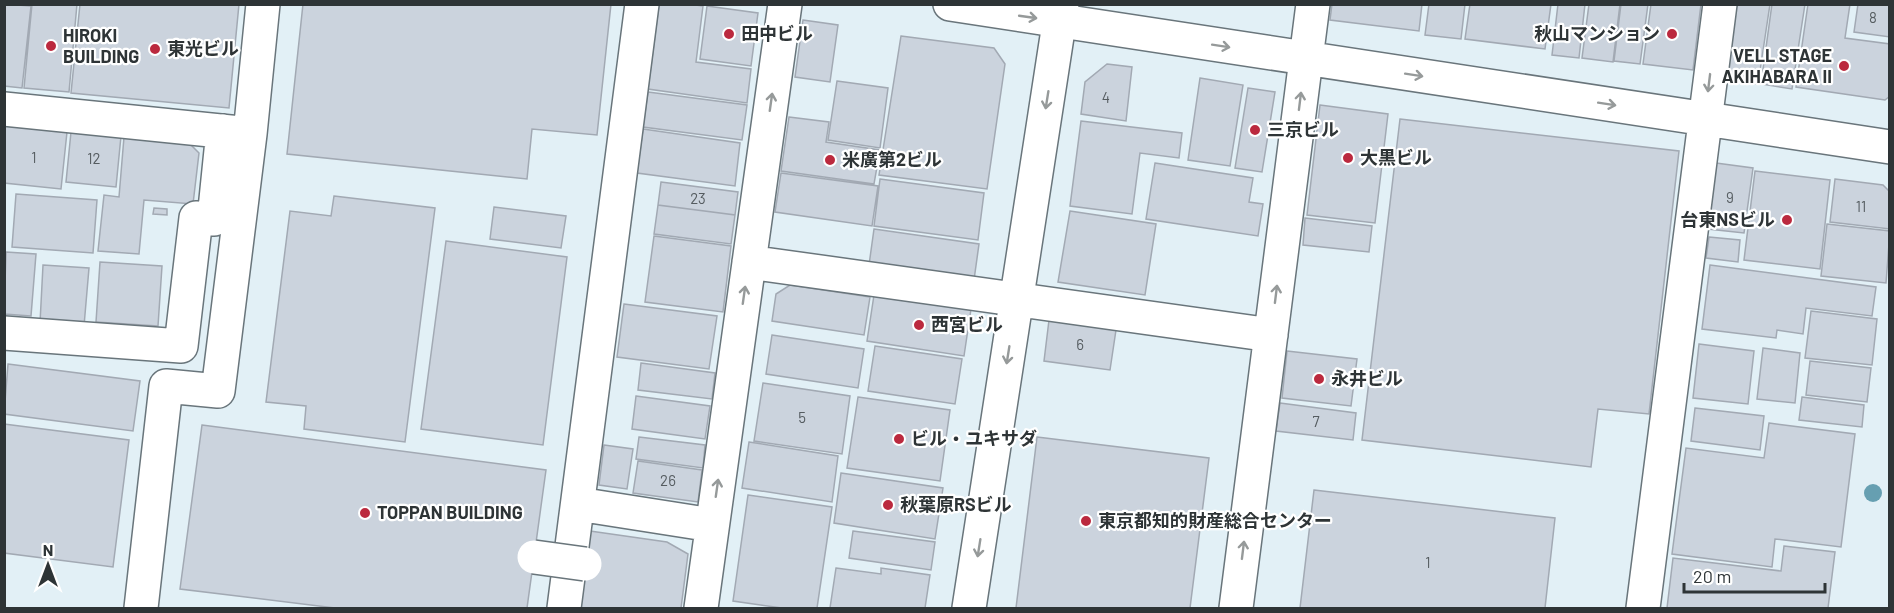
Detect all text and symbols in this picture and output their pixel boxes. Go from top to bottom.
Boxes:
house number: 8 [1869,8,1877,26]
one-way arrow [1018,11,1038,22]
place label: 田中ビル [741,22,813,44]
place label: 秋山マンション [1534,22,1660,44]
place label: HIROKI BUILDING [63,24,139,67]
marker: 田中ビル [722,27,736,41]
marker: 秋山マンション [1665,27,1679,41]
place label: 東光ビル [167,37,239,59]
marker: HIROKI BUILDING [44,39,58,53]
one-way arrow [1211,41,1230,52]
marker: 東光ビル [148,42,162,56]
place label: VELL STAGE AKIHABARA II [1722,44,1832,87]
marker: VELL STAGE AKIHABARA II [1837,59,1851,73]
one-way arrow [1403,70,1423,81]
one-way arrow [1703,72,1714,92]
house number: 4 [1102,88,1110,106]
one-way arrow [1042,89,1053,109]
one-way arrow [765,92,776,112]
one-way arrow [1295,92,1306,111]
one-way arrow [1596,99,1616,110]
place label: 三京ビル [1267,118,1339,140]
marker: 三京ビル [1248,123,1262,137]
place label: 大黒ビル [1360,146,1432,168]
house number: 1 [31,148,37,166]
place label: 米廣第2ビル [842,148,942,170]
house number: 12 [87,149,101,167]
marker: 大黒ビル [1341,151,1355,165]
marker: 米廣第2ビル [823,153,837,167]
house number: 9 [1726,188,1734,206]
house number: 23 [690,189,706,207]
house number: 11 [1856,197,1866,215]
place label: 台東NSビル [1680,208,1775,230]
marker: 台東NSビル [1780,213,1794,227]
one-way arrow [1270,285,1281,305]
one-way arrow [739,286,750,305]
place label: 西宮ビル [931,313,1003,335]
marker: 西宮ビル [912,318,926,332]
house number: 6 [1076,335,1084,353]
one-way arrow [1003,345,1014,364]
place label: 永井ビル [1331,367,1403,389]
marker: 永井ビル [1312,372,1326,386]
house number: 5 [798,408,806,426]
house number: 7 [1312,412,1320,430]
place label: ビル・ユキサダ [911,427,1037,449]
marker: ビル・ユキサダ [892,432,906,446]
house number: 26 [660,471,676,489]
one-way arrow [712,479,723,499]
place label: 秋葉原RSビル [900,493,1012,515]
marker: 秋葉原RSビル [881,498,895,512]
place label: TOPPAN BUILDING [377,501,523,523]
marker: TOPPAN BUILDING [358,506,372,520]
place label: 東京都知的財産総合センター [1098,509,1332,531]
marker: 東京都知的財産総合センター [1079,514,1093,528]
north arrow [18,535,78,595]
one-way arrow [973,537,984,557]
text: N [43,540,53,559]
one-way arrow [1238,541,1249,561]
house number: 1 [1425,553,1431,571]
scale bar [1684,556,1825,594]
text: 20 m [1693,565,1731,587]

